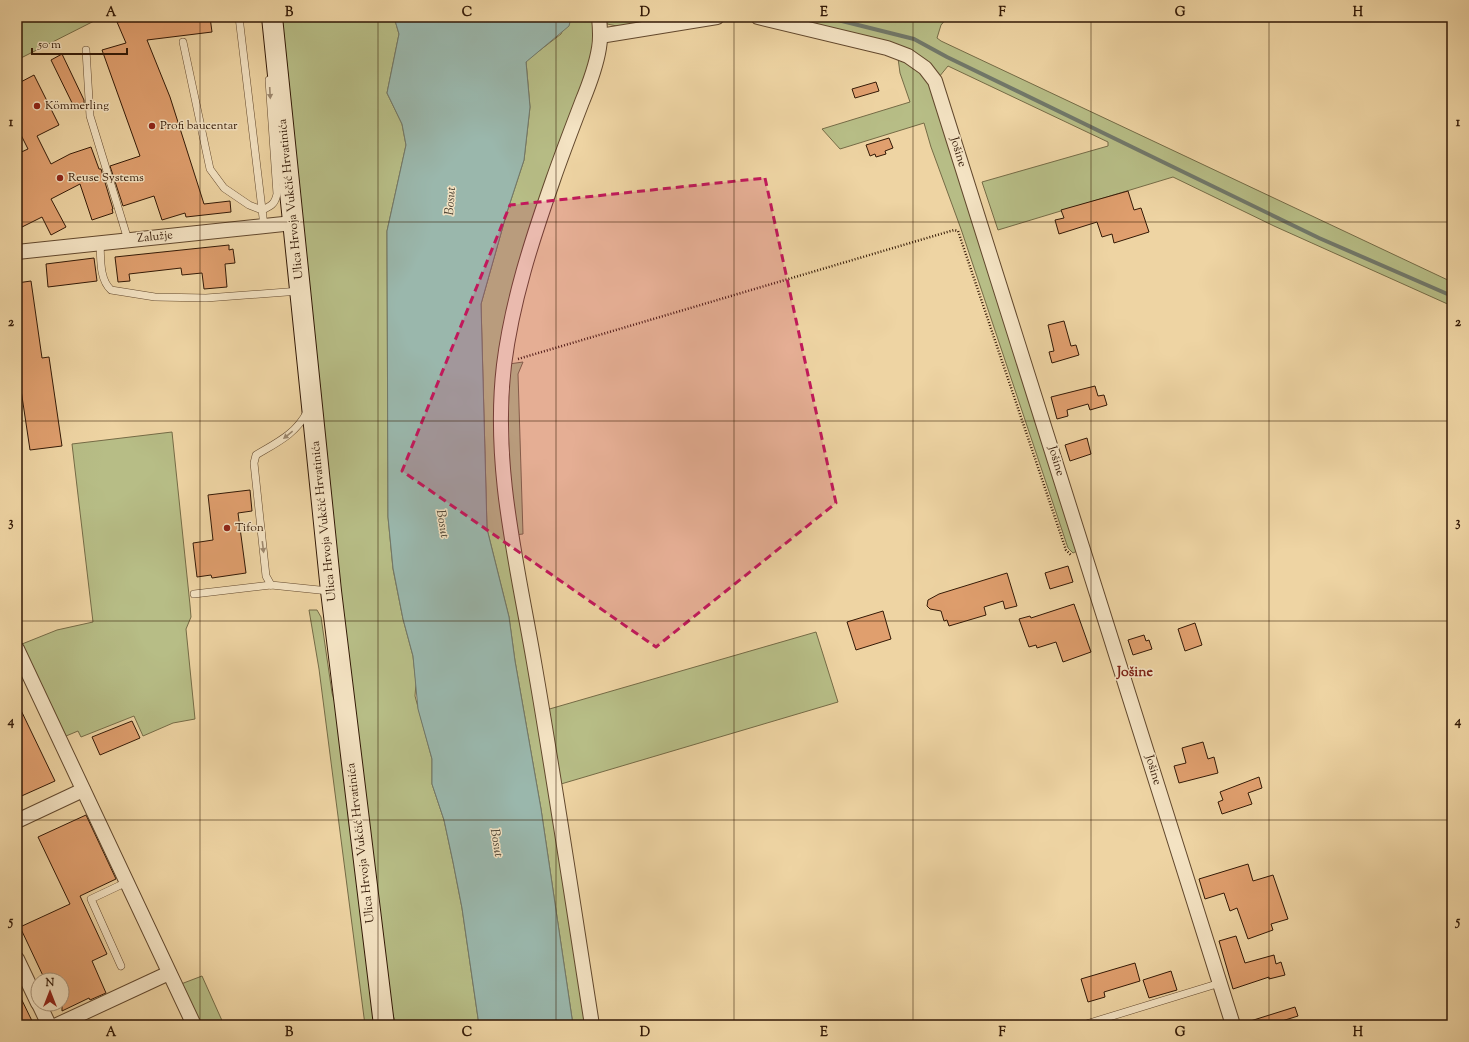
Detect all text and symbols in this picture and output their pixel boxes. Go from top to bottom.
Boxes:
text: A [106,4,117,22]
text: B [285,4,294,22]
text: C [462,4,472,22]
text: D [640,4,650,22]
text: E [820,4,828,22]
text: F [998,4,1006,22]
text: G [1175,4,1186,22]
text: H [1353,4,1364,22]
scale bar [32,30,127,56]
text: 50 m [37,36,61,54]
one-way arrow [266,87,273,99]
place label: Kömmerling [45,97,109,115]
marker: Kömmerling [32,101,42,111]
text: 1 [9,114,14,132]
text: 1 [1456,114,1461,132]
place label: Profi baucentar [160,117,238,135]
street label: Ulica Hrvoja Vukčić Hrvatinića [274,117,308,280]
marker: Profi baucentar [147,121,157,131]
street label: Jošine [945,134,971,170]
place label: Reuse Systems [68,169,144,187]
marker: Reuse Systems [55,173,65,183]
water label: Bosut [441,186,461,216]
street label: Zalužje [136,226,174,248]
text: 2 [8,314,15,332]
text: 2 [1455,314,1462,332]
one-way arrow [282,431,293,440]
street label: Ulica Hrvoja Vukčić Hrvatinića [307,439,341,602]
street label: Jošine [1043,443,1069,479]
water label: Bosut [431,508,453,540]
text: 3 [8,514,14,532]
text: 3 [1455,514,1461,532]
place label: Tifon [235,519,264,537]
marker: Tifon [222,523,232,533]
one-way arrow [260,541,266,553]
district label: Jošine [1116,663,1153,683]
text: 4 [7,713,15,731]
text: 4 [1454,713,1462,731]
street label: Jošine [1140,752,1166,788]
street label: Ulica Hrvoja Vukčić Hrvatinića [342,761,380,924]
water label: Bosut [485,827,507,859]
text: 5 [8,913,14,931]
text: 5 [1455,913,1461,931]
north arrow [30,972,70,1012]
text: N [45,975,55,991]
text: A [106,1024,117,1042]
text: B [285,1024,294,1042]
text: C [462,1024,472,1042]
text: D [640,1024,650,1042]
text: E [820,1024,828,1042]
text: F [998,1024,1006,1042]
text: G [1175,1024,1186,1042]
text: H [1353,1024,1364,1042]

